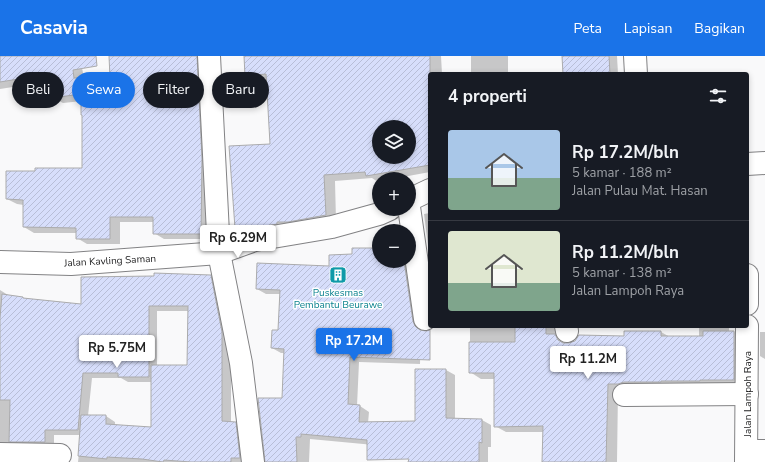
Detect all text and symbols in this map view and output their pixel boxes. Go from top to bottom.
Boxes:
text: Casavia [20,15,88,41]
text: Peta [574,19,602,38]
text: Lapisan [624,19,672,38]
text: Bagikan [694,19,745,38]
chip: Beli [12,72,64,108]
chip: Sewa [72,72,135,108]
chip: Filter [143,72,204,108]
chip: Baru [212,72,269,108]
text: 4 properti [448,85,527,108]
icon: filters [707,85,729,107]
map controls [372,120,416,268]
button: layers [372,120,416,164]
text: Rp 17.2M/bln [572,141,679,164]
icon: home [480,146,528,194]
text: 5 kamar · 188 m² [572,164,672,182]
button: + [372,172,416,216]
text: Jalan Pulau Mat. Hasan [572,182,708,200]
button: − [372,224,416,268]
pin: Rp 6.29M [197,225,279,259]
text: Rp 6.29M [209,229,267,247]
text: Rp 11.2M/bln [572,241,679,264]
icon: home [480,247,528,295]
street label: Jalan Kavling Saman [63,252,156,270]
text: 5 kamar · 138 m² [572,264,672,282]
building icon: Puskesmas Pembantu Beurawe [328,265,348,285]
text: Jalan Lampoh Raya [572,282,684,300]
place label: Puskesmas Pembantu Beurawe [294,286,382,312]
pin: Rp 17.2M [313,328,395,362]
text: Rp 17.2M [325,332,383,350]
pin: Rp 5.75M [76,335,158,369]
text: Rp 5.75M [88,339,146,357]
pin: Rp 11.2M [547,346,629,380]
text: Rp 11.2M [559,350,617,368]
street label: Jalan Lampoh Raya [741,351,755,438]

